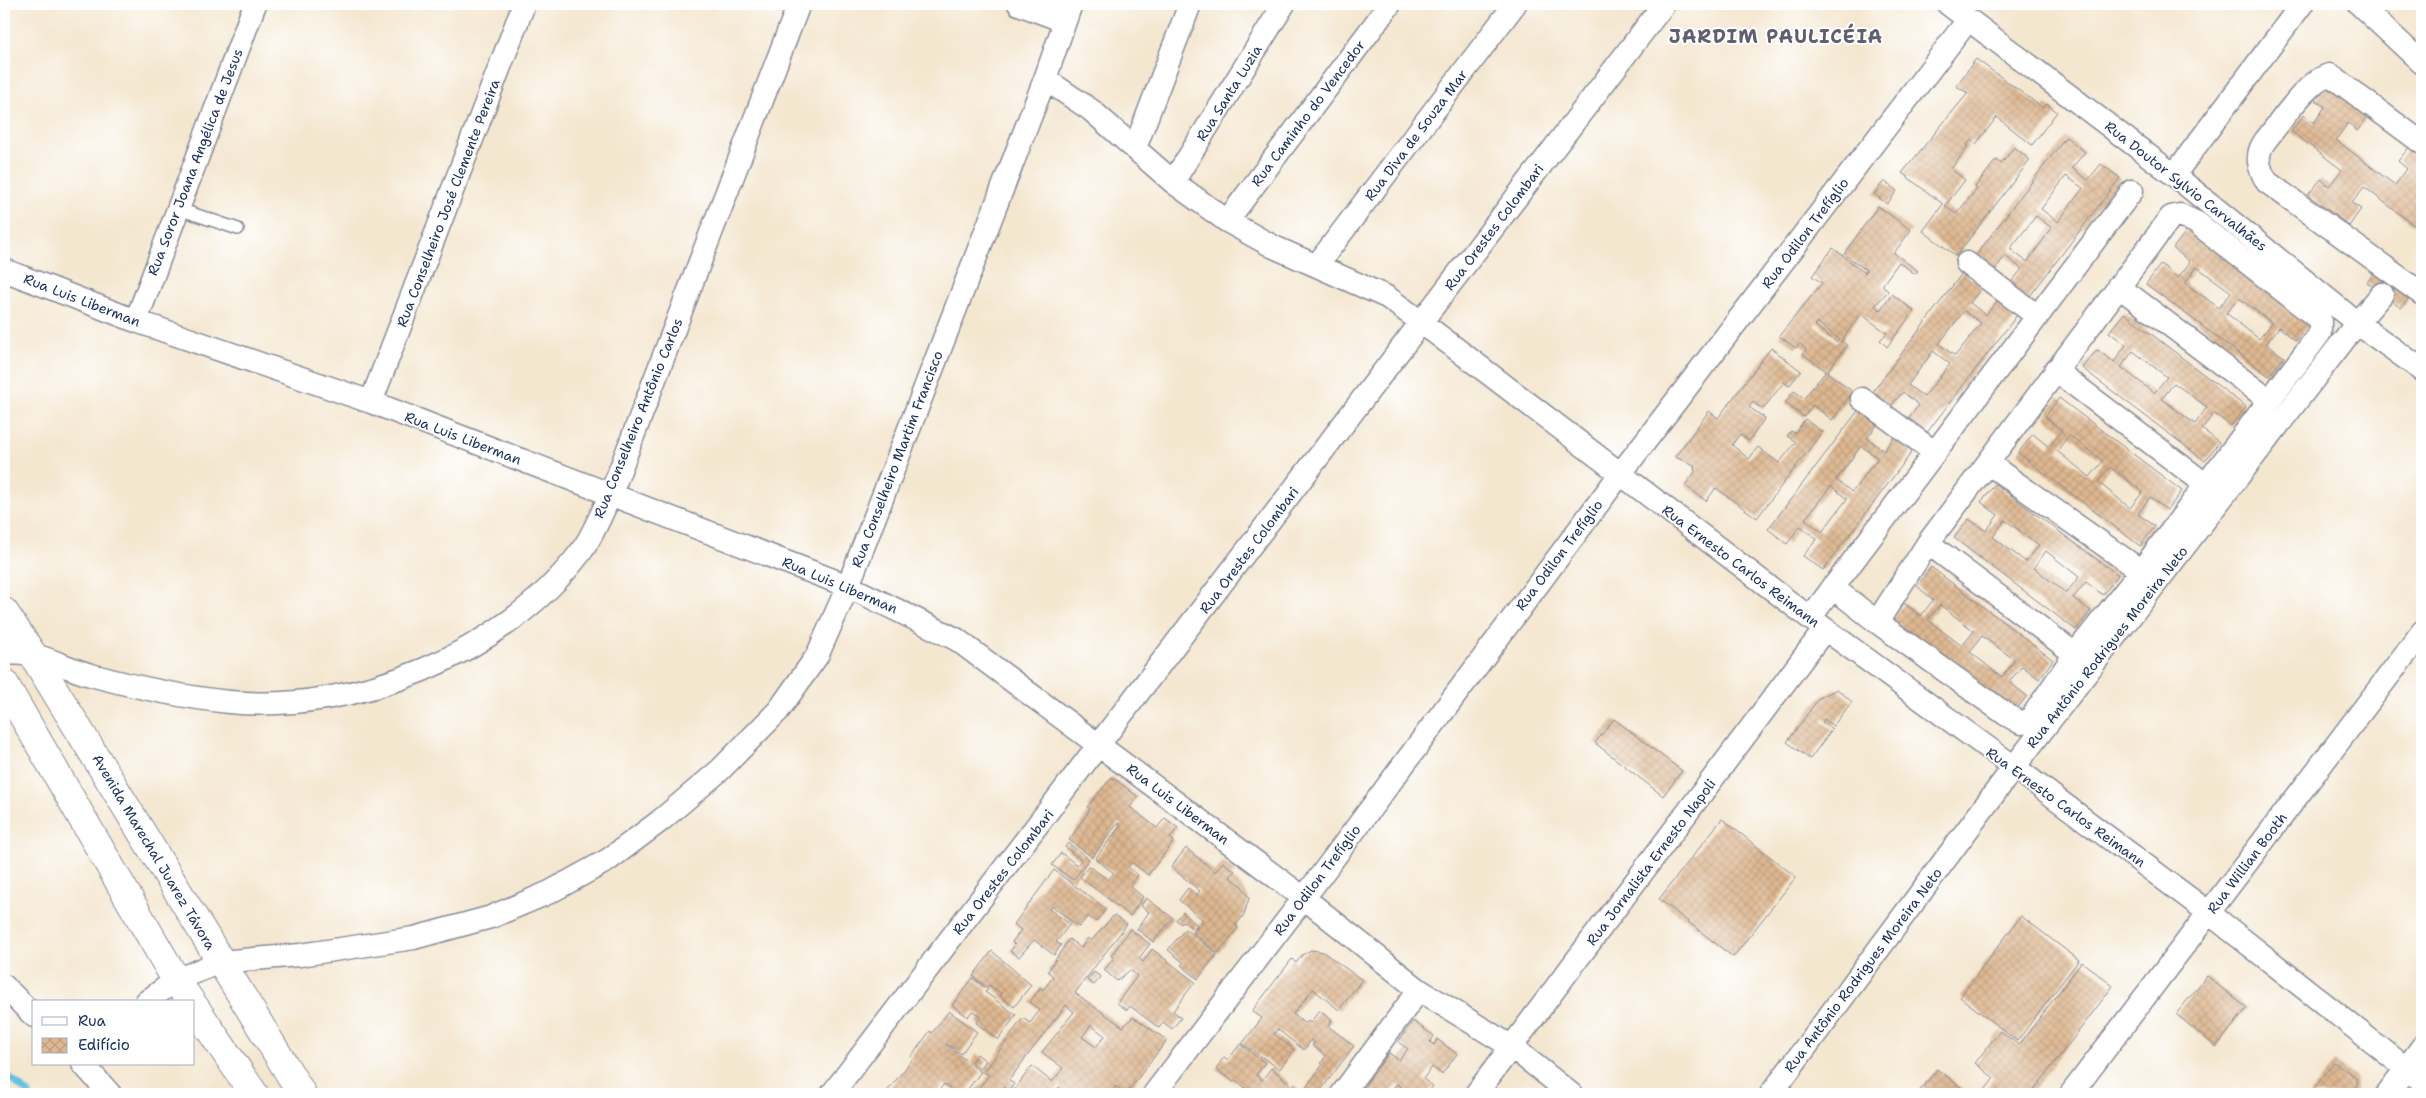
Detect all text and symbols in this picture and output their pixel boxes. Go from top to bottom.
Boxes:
district label: JARDIM PAULICÉIA [1669,23,1883,49]
street label: Rua Caminho do Vencedor [1247,36,1369,190]
street label: Rua Santa Luzia [1192,41,1266,144]
street label: Rua Soror Joana Angélica de Jesus [143,46,247,278]
street label: Rua Diva de Souza Mar [1361,65,1472,204]
street label: Rua Conselheiro José Clemente Pereira [392,76,504,329]
street label: Rua Doutor Sylvio Carvalhães [2101,117,2271,255]
street label: Rua Orestes Colombari [1440,160,1548,294]
street label: Rua Odilon Trefíglio [1758,174,1852,292]
street label: Rua Luis Liberman [21,269,143,331]
street label: Rua Conselheiro Antônio Carlos [590,315,687,521]
street label: Rua Conselheiro Martim Francisco [847,348,947,570]
street label: Rua Luis Liberman [402,407,524,469]
street label: Rua Orestes Colombari [1195,483,1303,617]
street label: Rua Odilon Trefíglio [1512,496,1606,614]
street label: Rua Ernesto Carlos Reimann [1659,501,1824,631]
street label: Rua Antônio Rodrigues Moreira Neto [2022,542,2192,752]
street label: Rua Luis Liberman [780,553,901,618]
street label: Rua Ernesto Carlos Reimann [1983,743,2150,871]
street label: Avenida Marechal Juarez Távora [88,751,220,953]
street label: Rua Luis Liberman [1123,760,1233,849]
street label: Rua Jornalista Ernesto Napoli [1582,775,1720,949]
street label: Rua Orestes Colombari [948,806,1058,938]
street label: Rua Willian Booth [2203,809,2291,917]
street label: Rua Odilon Trefíglio [1270,821,1364,939]
street label: Rua Antônio Rodrigues Moreira Neto [1780,864,1946,1076]
legend [32,1000,195,1066]
text: Rua [78,1011,107,1031]
text: Edifício [78,1035,130,1055]

